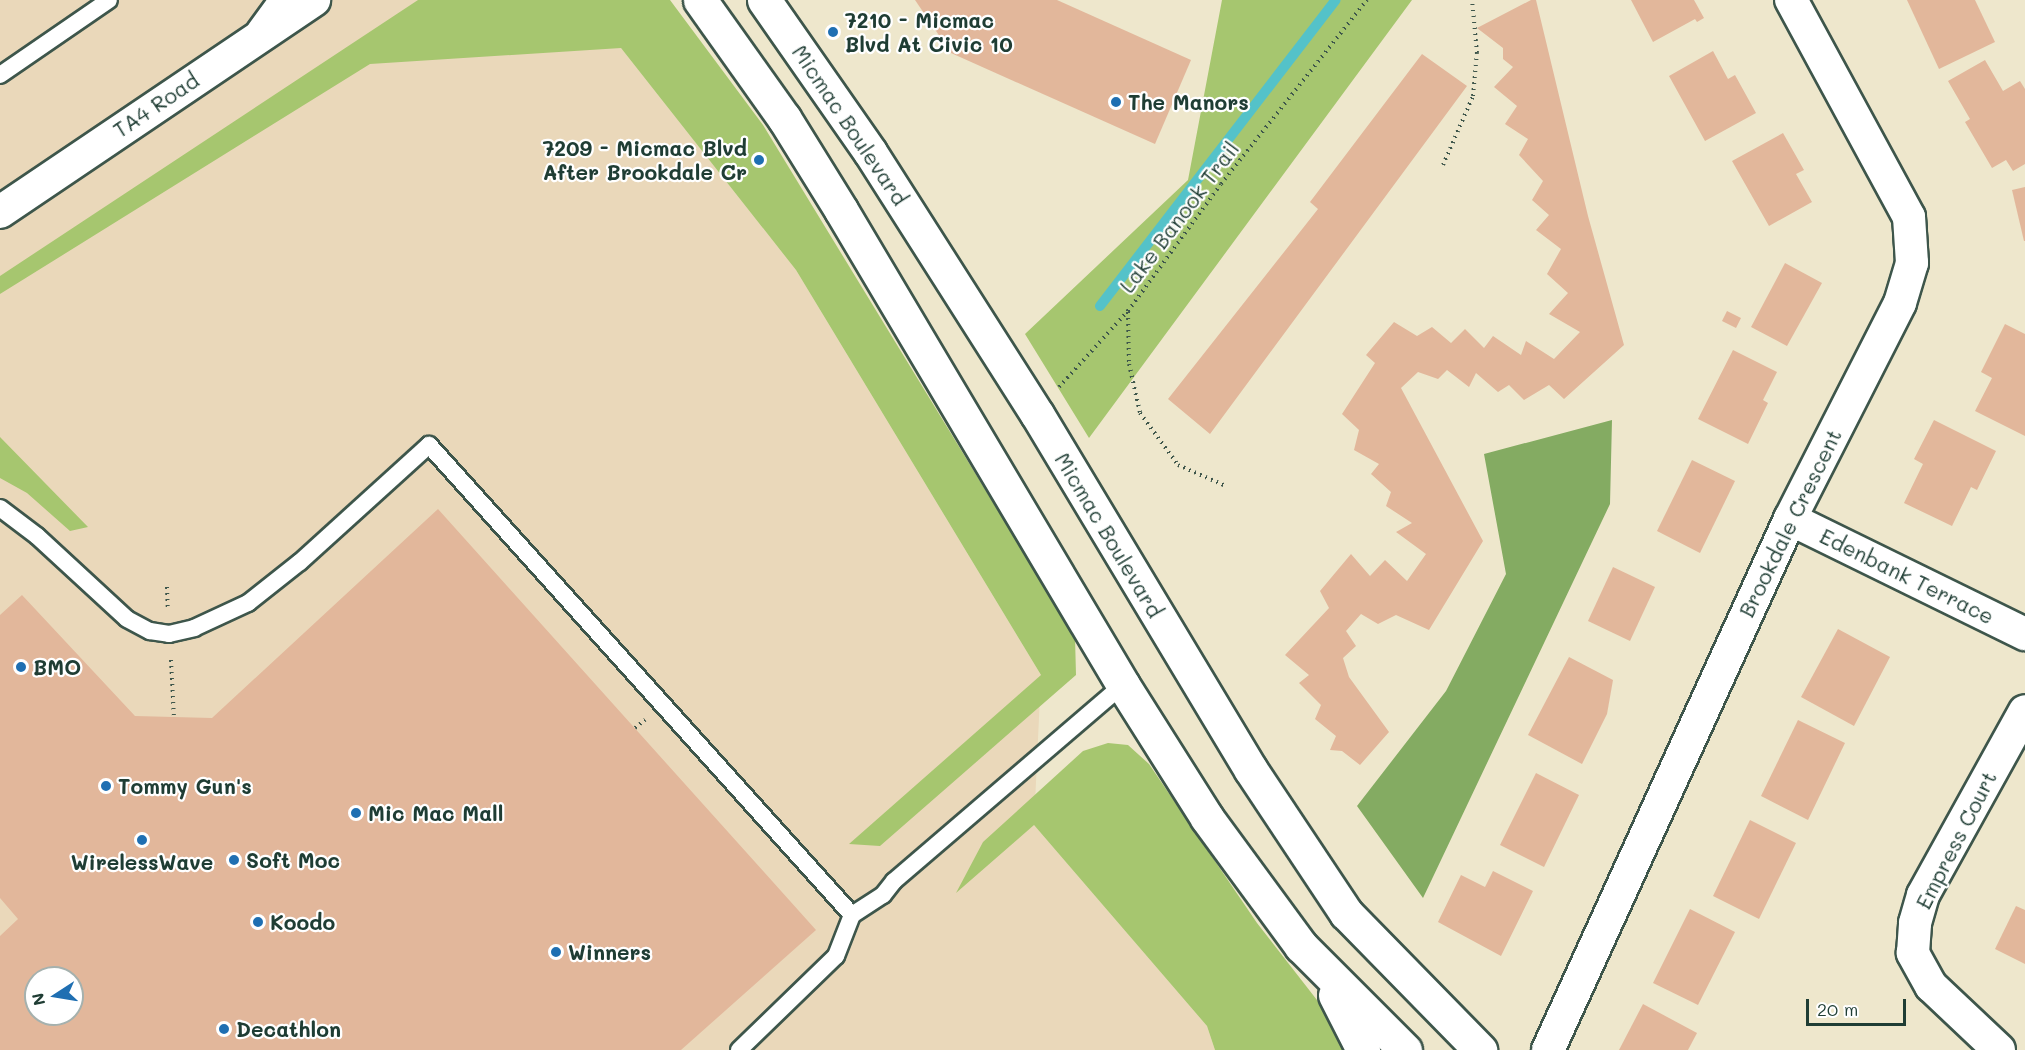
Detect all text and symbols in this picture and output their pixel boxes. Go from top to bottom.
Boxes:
place label: 7210 - Micmac Blvd At Civic 10 [845,7,1013,57]
marker: 7210 - Micmac Blvd At Civic 10 [826,25,840,39]
street label: Micmac Boulevard [787,40,913,210]
street label: TA4 Road [109,67,203,143]
place label: The Manors [1128,89,1249,115]
marker: The Manors [1109,95,1123,109]
place label: 7209 - Micmac Blvd After Brookdale Cr [543,135,747,185]
street label: Lake Banook Trail [1114,137,1244,297]
marker: 7209 - Micmac Blvd After Brookdale Cr [752,153,766,167]
street label: Brookdale Crescent [1734,425,1846,621]
street label: Micmac Boulevard [1050,448,1168,622]
street label: Edenbank Terrace [1816,523,1998,629]
place label: BMO [33,654,81,680]
marker: BMO [14,660,28,674]
street label: Empress Court [1910,767,2002,913]
place label: Tommy Gun's [118,773,252,799]
marker: Tommy Gun's [99,779,113,793]
place label: Mic Mac Mall [368,800,503,826]
marker: Mic Mac Mall [349,806,363,820]
marker: WirelessWave [135,833,149,847]
place label: Soft Moc [246,847,340,873]
place label: WirelessWave [71,849,213,875]
marker: Soft Moc [227,853,241,867]
place label: Koodo [270,909,335,935]
marker: Koodo [251,915,265,929]
place label: Winners [568,939,651,965]
marker: Winners [549,945,563,959]
north arrow [24,966,84,1026]
scale bar [1809,987,1910,1025]
text: N [26,991,49,1008]
text: 20 m [1817,997,1858,1021]
place label: Decathlon [236,1016,341,1042]
marker: Decathlon [217,1022,231,1036]

